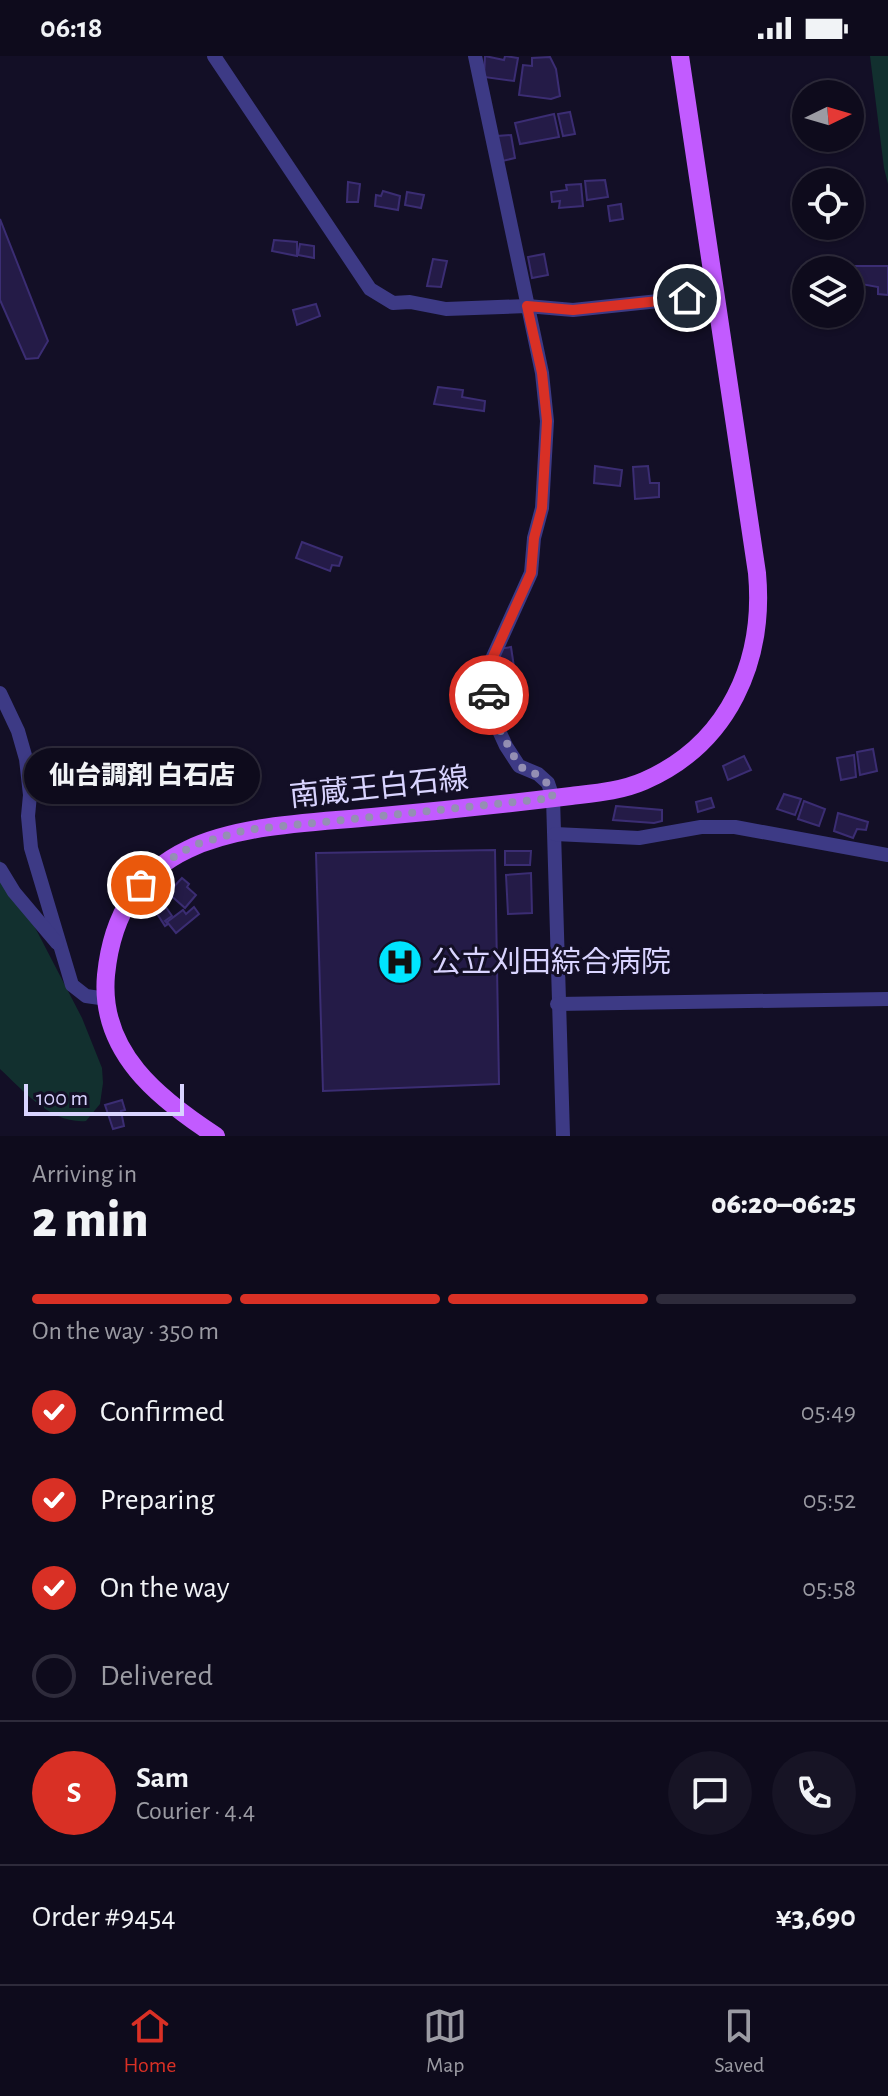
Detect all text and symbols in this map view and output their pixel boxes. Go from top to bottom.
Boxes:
text: 06:18 [40,13,103,43]
north arrow [792,80,864,152]
map controls [792,80,864,328]
button: locate [792,168,864,240]
button: layers [792,256,864,328]
pin [653,264,721,332]
icon: home [665,276,709,320]
courier [449,655,529,735]
icon: car [467,673,511,717]
callout: 仙台調剤 白石店 [23,749,259,805]
street label: 南蔵王白石線 [288,762,470,812]
text: 仙台調剤 白石店 [49,763,235,789]
pin [107,851,175,919]
icon: bag [119,863,163,907]
hospital icon: 公立刈田綜合病院 [376,938,424,986]
place label: 公立刈田綜合病院 [431,946,671,978]
scale bar [24,1080,184,1116]
text: 100 m [36,1087,88,1109]
text: Arriving in [32,1161,137,1187]
text: 06:20–06:25 [711,1189,856,1219]
text: 2 min [32,1194,148,1246]
text: On the way · 350 m [32,1318,219,1344]
icon: check [32,1390,76,1434]
text: Confirmed [100,1397,224,1427]
text: 05:49 [801,1399,856,1425]
icon: check [32,1478,76,1522]
text: Preparing [100,1485,215,1515]
text: 05:52 [803,1487,856,1513]
icon: check [32,1566,76,1610]
text: On the way [100,1573,229,1603]
text: 05:58 [802,1575,856,1601]
text: Delivered [100,1661,213,1691]
button: chat [668,1751,752,1835]
button: phone [772,1751,856,1835]
text: Sam [136,1763,189,1793]
text: S [67,1778,81,1808]
text: Courier · 4.4 [136,1798,255,1824]
text: Order #9454 [32,1902,176,1932]
text: ¥3,690 [776,1902,856,1932]
tab: Home [123,2004,176,2078]
tab: Map [423,2004,467,2078]
tab: Saved [714,2004,765,2078]

